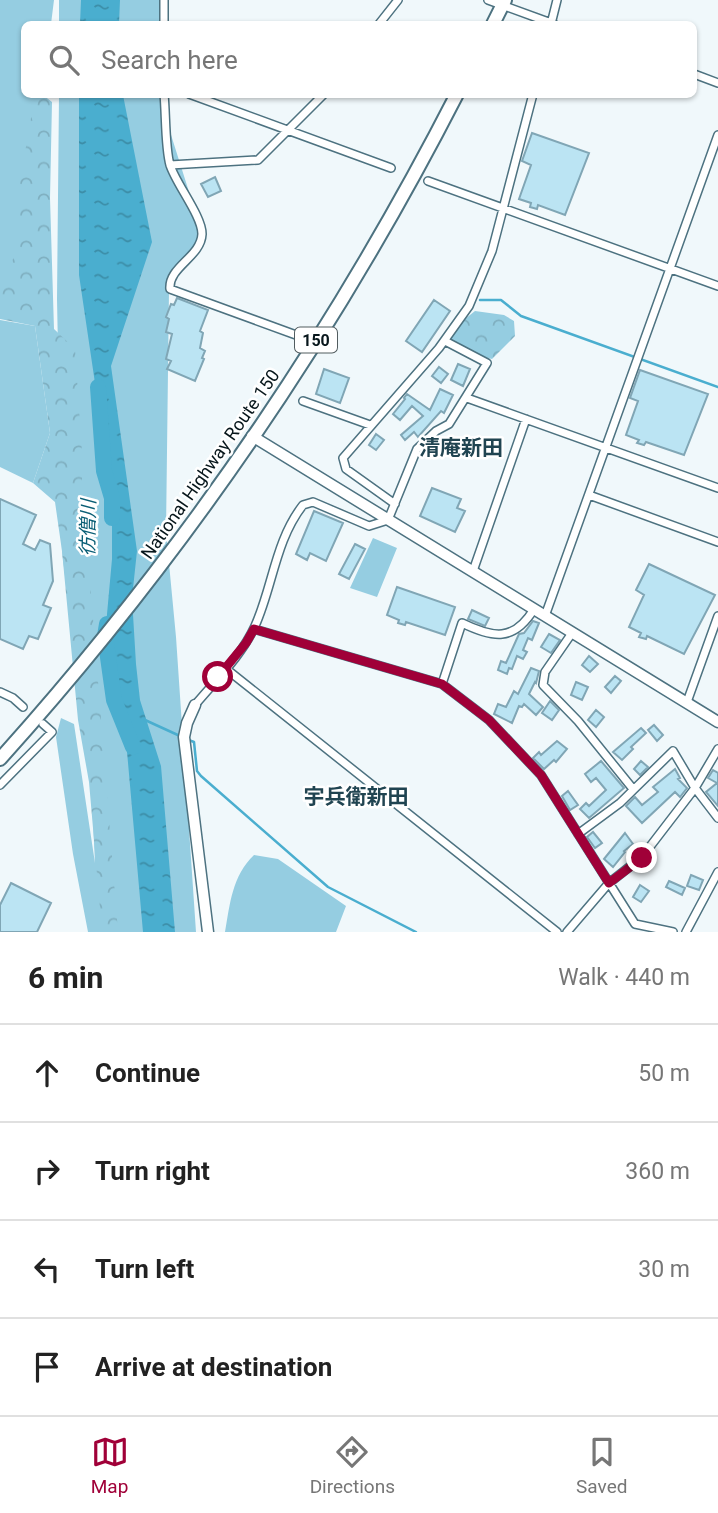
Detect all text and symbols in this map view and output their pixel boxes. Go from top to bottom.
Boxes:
search box [21,21,697,98]
icon: search [45,41,83,79]
text: Search here [101,45,238,75]
road number: 150 [295,328,337,352]
street label: National Highway Route 150 [136,365,284,563]
district label: 清庵新田 [419,436,503,460]
water label: 彷僧川 [76,497,100,557]
route start [202,661,233,692]
district label: 宇兵衛新田 [304,785,409,809]
route end [626,842,657,873]
text: 6 min [28,960,103,995]
text: Walk · 440 m [558,964,690,991]
icon: ahead [28,1054,66,1092]
text: Continue [95,1058,200,1088]
text: 50 m [638,1060,690,1087]
icon: right [28,1152,66,1190]
text: Turn right [95,1156,210,1186]
text: 360 m [625,1158,690,1185]
icon: left [28,1250,66,1288]
text: Turn left [95,1254,194,1284]
text: 30 m [638,1256,690,1283]
icon: arrive [28,1348,66,1386]
text: Arrive at destination [95,1352,332,1382]
tab: Map [91,1433,129,1498]
tab: Directions [310,1433,395,1498]
tab: Saved [576,1433,627,1498]

